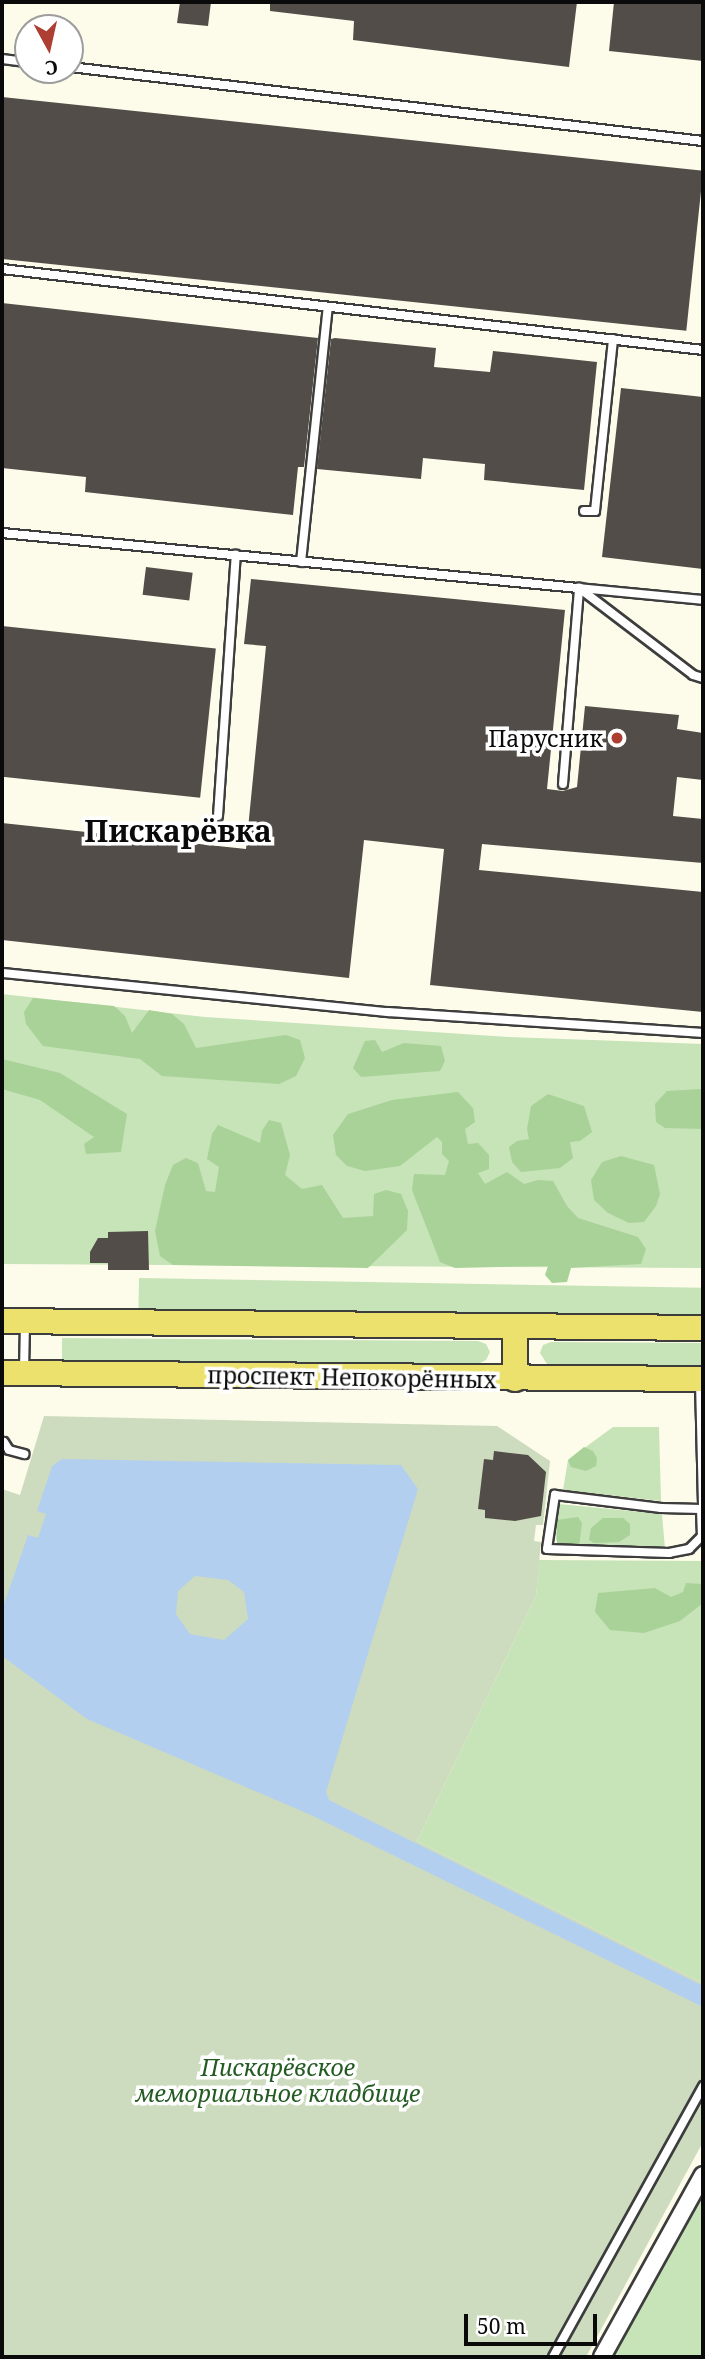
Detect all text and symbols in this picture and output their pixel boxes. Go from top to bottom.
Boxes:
north arrow [14,14,84,84]
text: С [44,54,60,82]
place label: Парусник [488,724,603,752]
marker: Парусник [609,730,625,746]
district label: Пискарёвка [84,813,272,849]
street label: проспект Непокорённых [207,1361,497,1393]
park label: Пискарёвское мемориальное кладбище [136,2053,420,2107]
scale bar [467,2300,600,2344]
text: 50 m [477,2312,526,2340]

